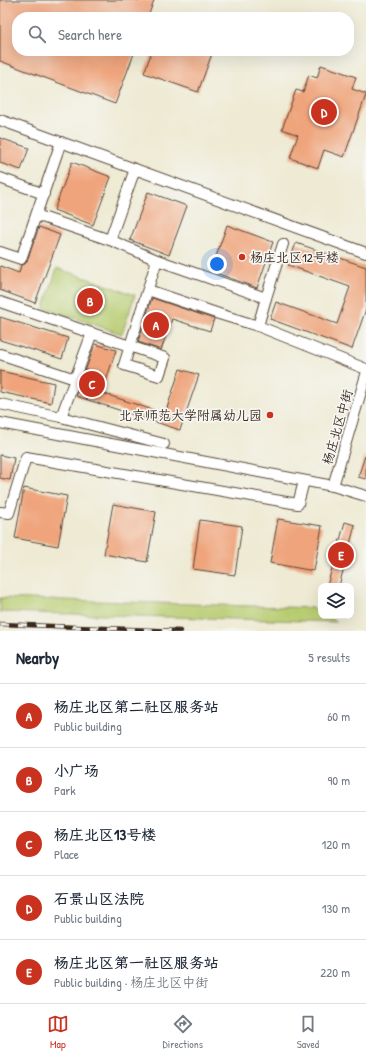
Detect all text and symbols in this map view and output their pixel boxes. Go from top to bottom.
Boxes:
search box [12,12,354,56]
icon: search [26,23,48,45]
text: Search here [58,24,122,45]
pin: D [311,97,337,127]
place label: 杨庄北区12号楼 [250,248,339,266]
marker: 杨庄北区12号楼 [237,252,247,262]
your location [207,254,227,274]
pin: B [77,286,103,316]
pin: A [143,310,169,340]
pin: C [79,369,105,399]
street label: 杨庄北区中街 [318,387,356,467]
place label: 北京师范大学附属幼儿园 [119,406,262,424]
marker: 北京师范大学附属幼儿园 [265,410,275,420]
pin: E [328,540,354,570]
map controls [318,583,354,619]
button: layers [318,583,354,619]
text: Nearby [16,646,59,669]
text: 5 results [308,648,350,666]
text: 杨庄北区第二社区服务站 [54,696,219,717]
text: A [26,707,32,725]
text: 60 m [327,707,350,725]
text: Public building [54,717,122,735]
text: 小广场 [54,760,99,781]
text: B [26,771,32,789]
text: 90 m [328,771,350,789]
text: Park [54,781,76,799]
text: 杨庄北区13号楼 [54,824,156,845]
text: C [25,835,33,853]
text: 120 m [322,835,350,853]
text: Place [54,845,79,863]
text: 石景山区法院 [54,888,144,909]
text: D [26,899,32,917]
text: 130 m [322,899,350,917]
text: Public building [54,909,122,927]
text: 杨庄北区第一社区服务站 [54,952,219,973]
text: E [26,963,32,981]
text: 220 m [320,963,350,981]
text: Public building · 杨庄北区中街 [54,973,208,991]
tab: Map [47,1013,69,1051]
tab: Directions [163,1013,203,1051]
tab: Saved [297,1013,319,1051]

